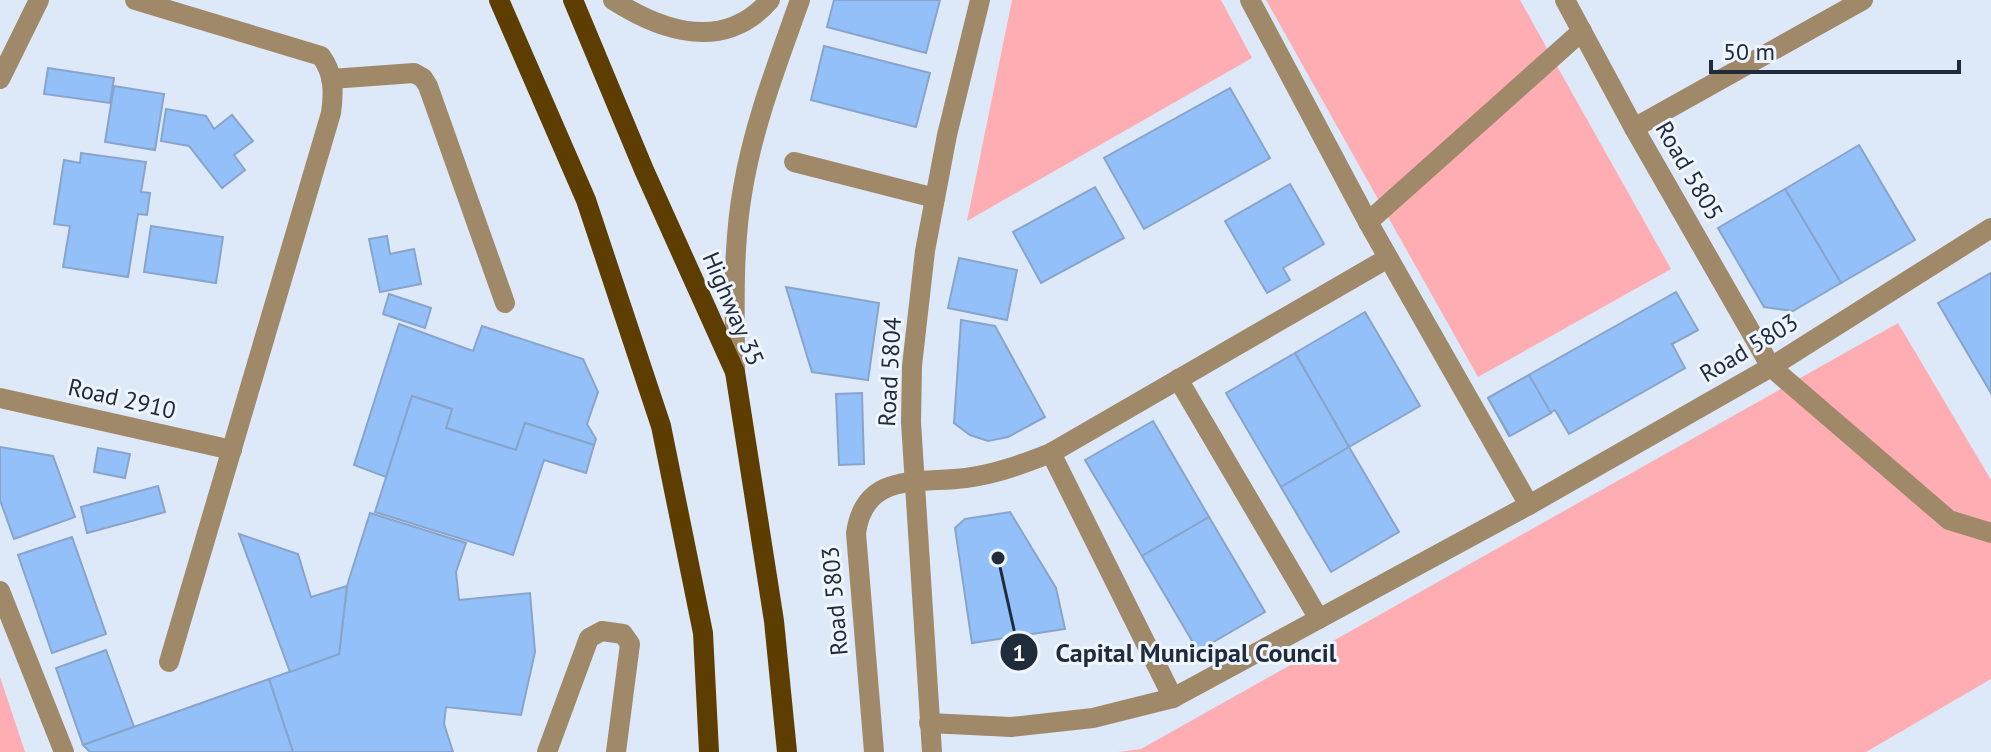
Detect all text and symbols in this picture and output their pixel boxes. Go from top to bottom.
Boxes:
scale bar [1711,24,1959,74]
text: 50 m [1723,36,1775,67]
street label: Road 5805 [1649,116,1730,226]
street label: Highway 35 [696,247,771,371]
street label: Road 5803 [1694,306,1804,389]
street label: Road 5804 [871,316,908,427]
street label: Road 2910 [65,371,179,426]
street label: Road 5803 [814,545,855,657]
callout: Capital Municipal Council [999,627,1353,677]
text: Capital Municipal Council [1055,636,1337,669]
text: 1 [1012,637,1026,668]

